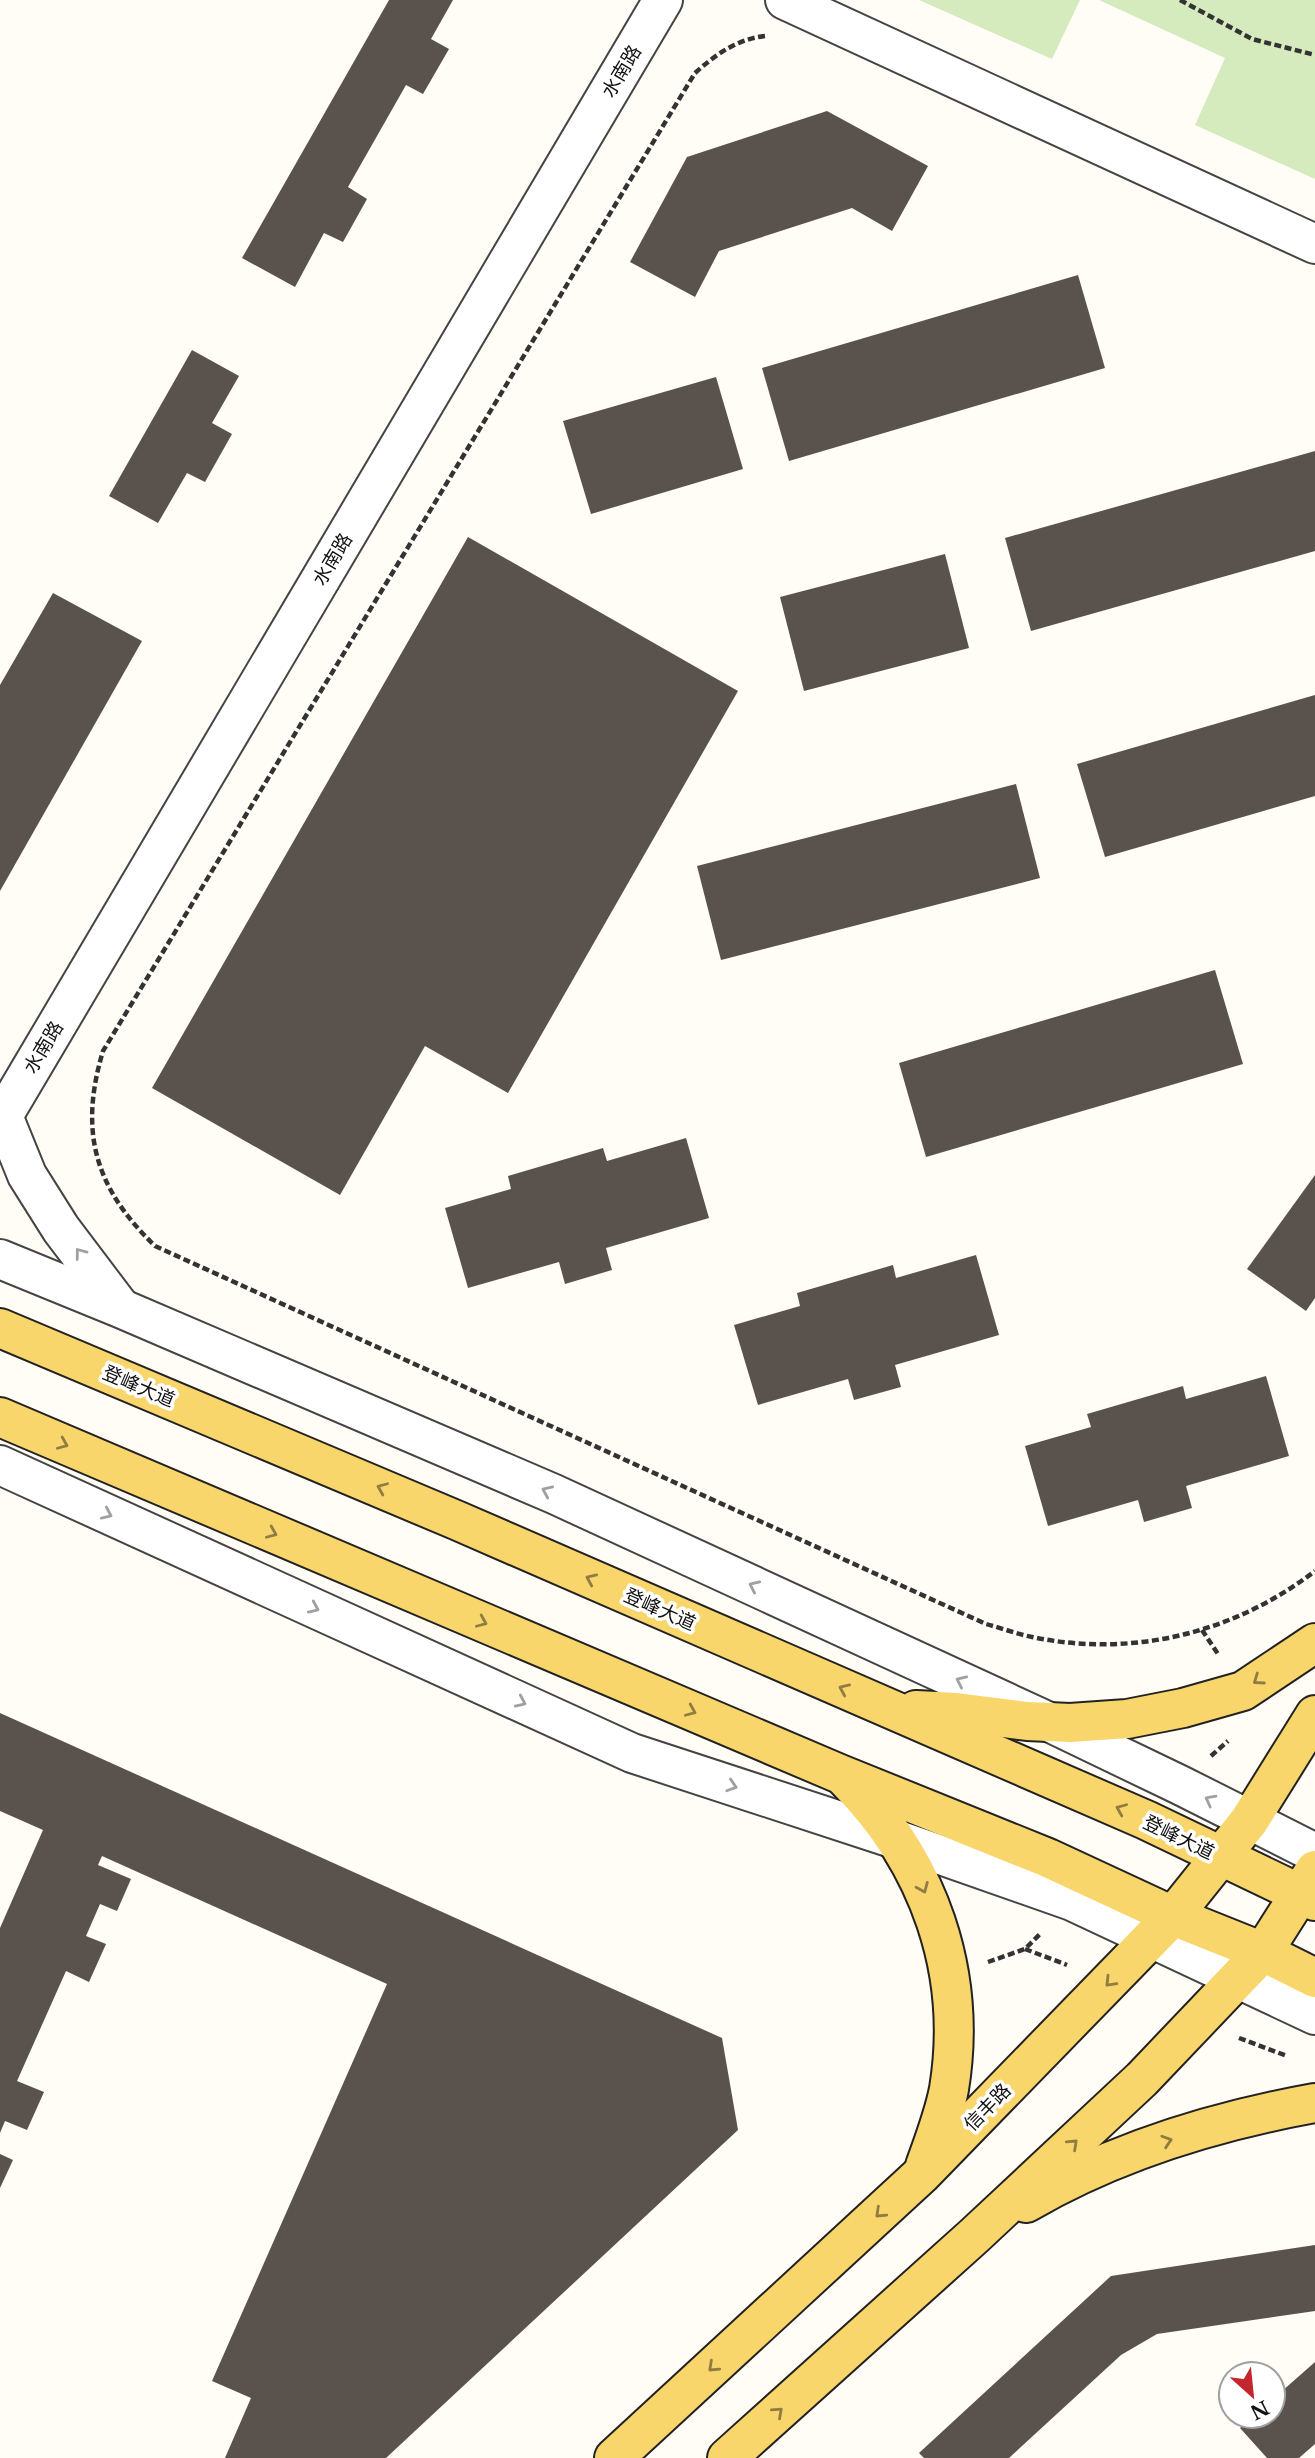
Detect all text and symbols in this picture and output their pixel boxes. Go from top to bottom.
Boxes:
street label: 水南路 [597,41,646,102]
street label: 水南路 [308,529,357,590]
street label: 水南路 [19,1017,68,1078]
one-way arrow [75,1248,88,1261]
street label: 登峰大道 [99,1361,178,1412]
one-way arrow [56,1436,68,1450]
one-way arrow [377,1483,389,1497]
one-way arrow [542,1485,555,1499]
one-way arrow [100,1506,112,1520]
one-way arrow [265,1525,278,1539]
one-way arrow [586,1573,598,1587]
one-way arrow [749,1580,761,1594]
street label: 登峰大道 [620,1583,699,1635]
one-way arrow [307,1600,319,1614]
one-way arrow [475,1613,487,1627]
one-way arrow [1253,1672,1266,1684]
one-way arrow [956,1675,968,1689]
one-way arrow [839,1684,851,1698]
one-way arrow [514,1694,526,1708]
one-way arrow [684,1702,696,1716]
one-way arrow [726,1778,738,1792]
one-way arrow [1205,1795,1218,1809]
one-way arrow [1115,1803,1127,1817]
street label: 登峰大道 [1140,1810,1218,1864]
one-way arrow [914,1881,928,1893]
one-way arrow [1105,1974,1118,1987]
street label: 信丰路 [959,2079,1015,2136]
one-way arrow [1160,2135,1172,2149]
one-way arrow [1065,2139,1078,2152]
one-way arrow [875,2204,888,2217]
one-way arrow [708,2359,721,2371]
north arrow [1217,2360,1287,2430]
text: N [1246,2395,1273,2424]
one-way arrow [770,2408,783,2421]

